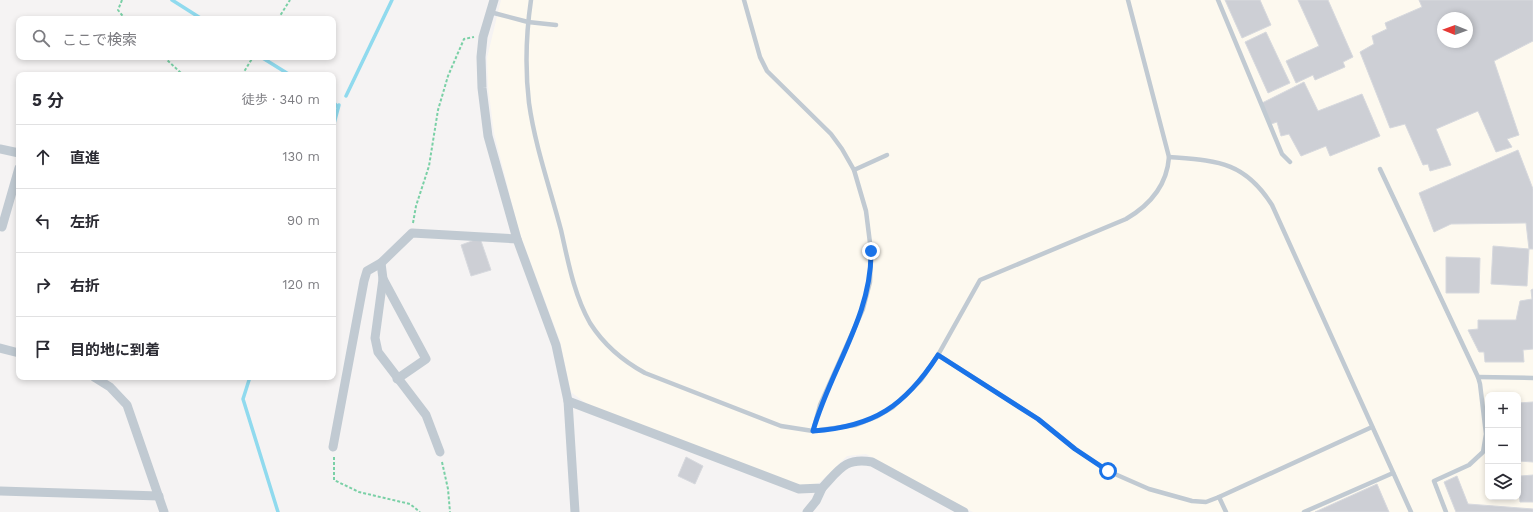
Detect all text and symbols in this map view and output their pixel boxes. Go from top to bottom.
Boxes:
north arrow [1437,12,1473,48]
search box [16,16,336,60]
icon: search [30,27,52,49]
text: ここで検索 [62,31,137,49]
text: 5 分 [32,90,64,110]
text: 徒歩 · 340 m [242,92,320,107]
icon: ahead [32,146,54,168]
text: 直進 [70,149,100,167]
text: 130 m [282,149,320,164]
icon: left [32,210,54,232]
text: 左折 [70,213,100,231]
text: 90 m [287,213,320,228]
route end [862,242,880,260]
icon: right [32,274,54,296]
text: 右折 [70,277,100,295]
text: 120 m [282,277,320,292]
icon: arrive [32,338,54,360]
text: 目的地に到着 [70,341,160,359]
map controls [1485,392,1521,500]
button: + [1485,392,1521,428]
button: − [1485,428,1521,464]
route start [1099,462,1117,480]
button: layers [1485,464,1521,500]

